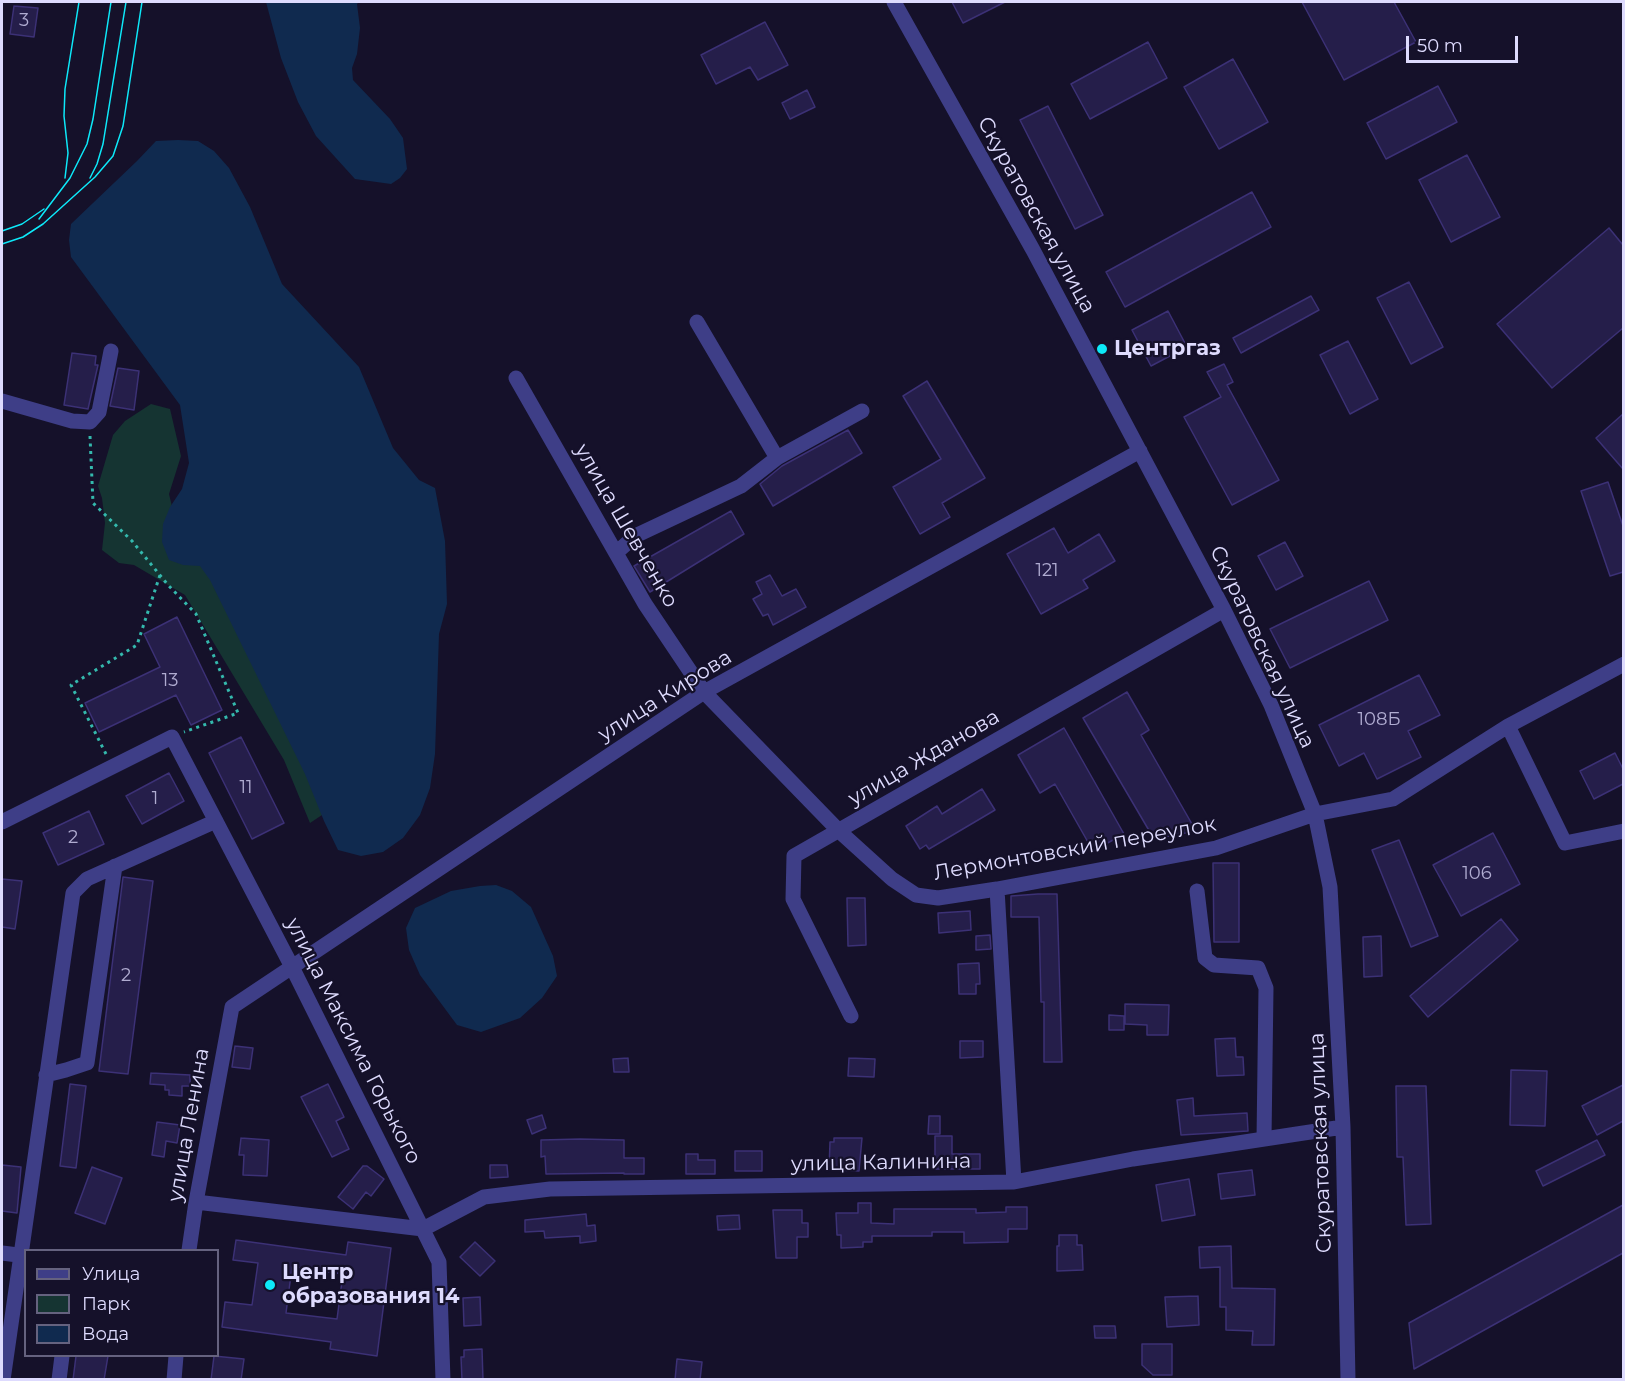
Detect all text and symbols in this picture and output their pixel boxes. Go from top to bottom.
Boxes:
house number: 3 [19,10,29,32]
scale bar [1409,24,1522,62]
text: 50 m [1417,35,1463,57]
street label: Скуратовская улица [972,112,1100,318]
place label: Центргаз [1114,336,1221,362]
marker: Центргаз [1095,342,1109,356]
street label: улица Шевченко [569,440,683,612]
street label: Скуратовская улица [1204,542,1320,752]
house number: 121 [1035,560,1059,582]
street label: улица Кирова [594,645,736,747]
house number: 13 [162,670,178,692]
street label: улица Жданова [844,704,1004,812]
house number: 108Б [1358,709,1400,731]
house number: 11 [240,777,252,799]
house number: 1 [152,788,158,810]
street label: Лермонтовский переулок [932,812,1218,886]
house number: 2 [68,827,78,849]
house number: 106 [1462,863,1492,885]
street label: улица Максима Горького [280,914,426,1168]
house number: 2 [121,965,131,987]
street label: Скуратовская улица [1305,1032,1337,1254]
street label: улица Ленина [163,1046,215,1204]
street label: улица Калинина [791,1149,971,1177]
legend [24,1249,219,1357]
place label: Центр образования 14 [282,1260,460,1310]
text: Улица [82,1263,140,1285]
marker: Центр образования 14 [263,1278,277,1292]
text: Парк [82,1293,130,1315]
text: Вода [82,1323,129,1345]

